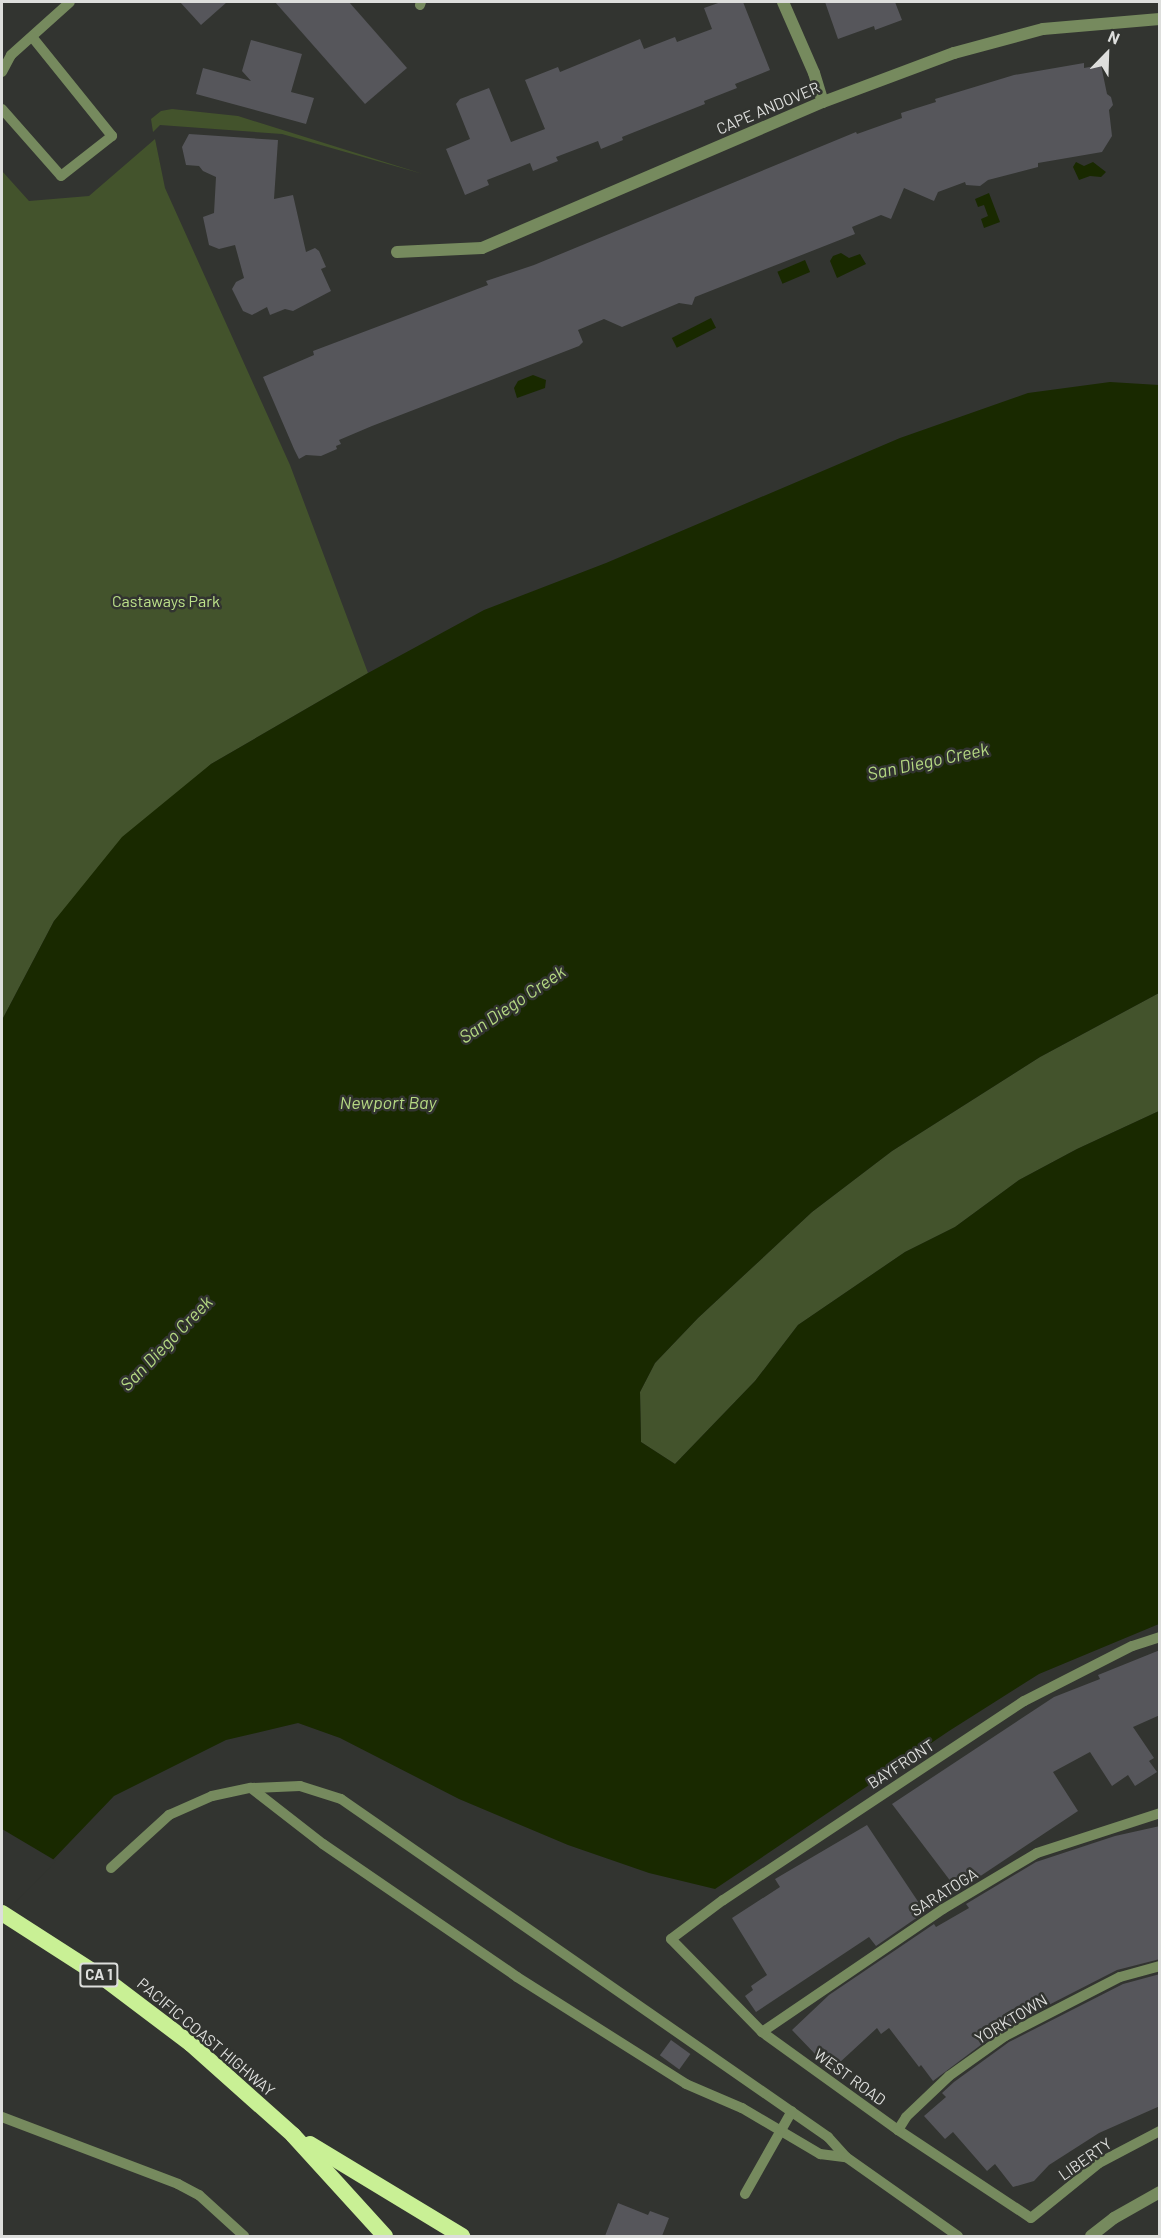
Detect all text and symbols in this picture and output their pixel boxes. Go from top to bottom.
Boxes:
north arrow [1077,24,1137,84]
text: N [1106,26,1123,48]
street label: CAPE ANDOVER [713,78,823,138]
park label: Castaways Park [112,591,220,611]
water label: San Diego Creek [865,738,991,784]
water label: San Diego Creek [455,960,569,1048]
water label: Newport Bay [339,1091,437,1113]
water label: San Diego Creek [115,1291,217,1395]
street label: BAYFRONT [864,1735,938,1793]
street label: SARATOGA [907,1864,981,1920]
road number: CA 1 [78,1963,120,1987]
street label: PACIFIC COAST HIGHWAY [133,1974,279,2100]
street label: YORKTOWN [971,1990,1051,2048]
street label: WEST ROAD [810,2045,890,2109]
street label: LIBERTY [1055,2134,1115,2184]

